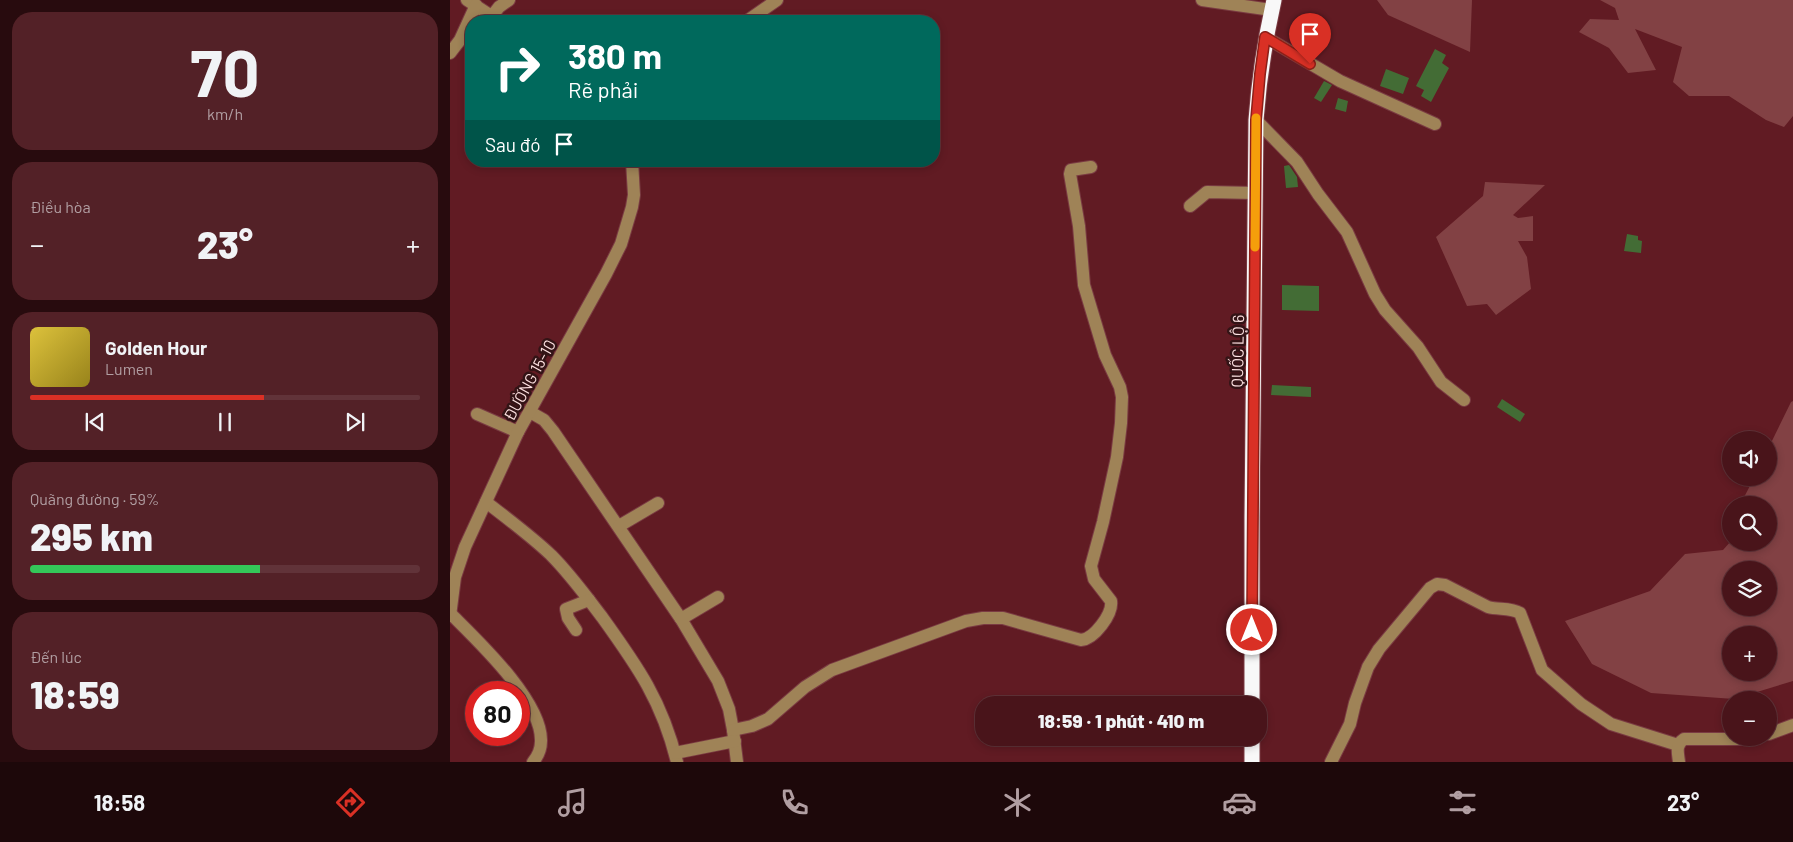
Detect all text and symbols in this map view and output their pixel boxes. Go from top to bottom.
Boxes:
pin [1289,13,1331,64]
icon: arrive [1296,20,1324,48]
text: 70 [190,32,260,110]
text: 380 m [568,34,662,76]
icon: right [485,35,550,100]
text: Rẽ phải [568,76,638,102]
text: km/h [207,104,243,123]
icon: arrive [550,130,578,158]
text: Sau đó [485,133,540,156]
text: Điều hòa [30,197,91,216]
text: 23° [197,221,253,267]
text: − [30,227,44,261]
text: + [406,227,420,261]
street label: QUỐC LỘ 6 [1227,315,1247,387]
text: Golden Hour [105,336,207,359]
street label: ĐƯỜNG 15-10 [499,336,559,424]
text: Lumen [105,359,153,378]
icon: previous [81,408,109,436]
icon: pause [211,408,239,436]
icon: next [341,408,369,436]
map controls [1722,431,1777,746]
button: sound [1722,431,1777,486]
text: Quãng đường · 59% [30,489,159,508]
button: search [1722,496,1777,551]
text: 295 km [30,513,153,559]
button: layers [1722,561,1777,616]
position arrow [1225,603,1277,655]
button: + [1722,626,1777,681]
text: Đến lúc [30,647,82,666]
text: 18:59 [30,671,120,717]
speed limit sign: 80 [465,681,530,746]
button: − [1722,691,1777,746]
text: 18:59 · 1 phút · 410 m [1038,709,1204,732]
icon: directions [333,785,368,820]
icon: music [555,785,590,820]
icon: phone [777,785,812,820]
icon: climate [1000,785,1035,820]
icon: car [1222,785,1257,820]
icon: filters [1445,785,1480,820]
text: 18:58 [94,789,145,815]
text: 23° [1667,789,1699,815]

